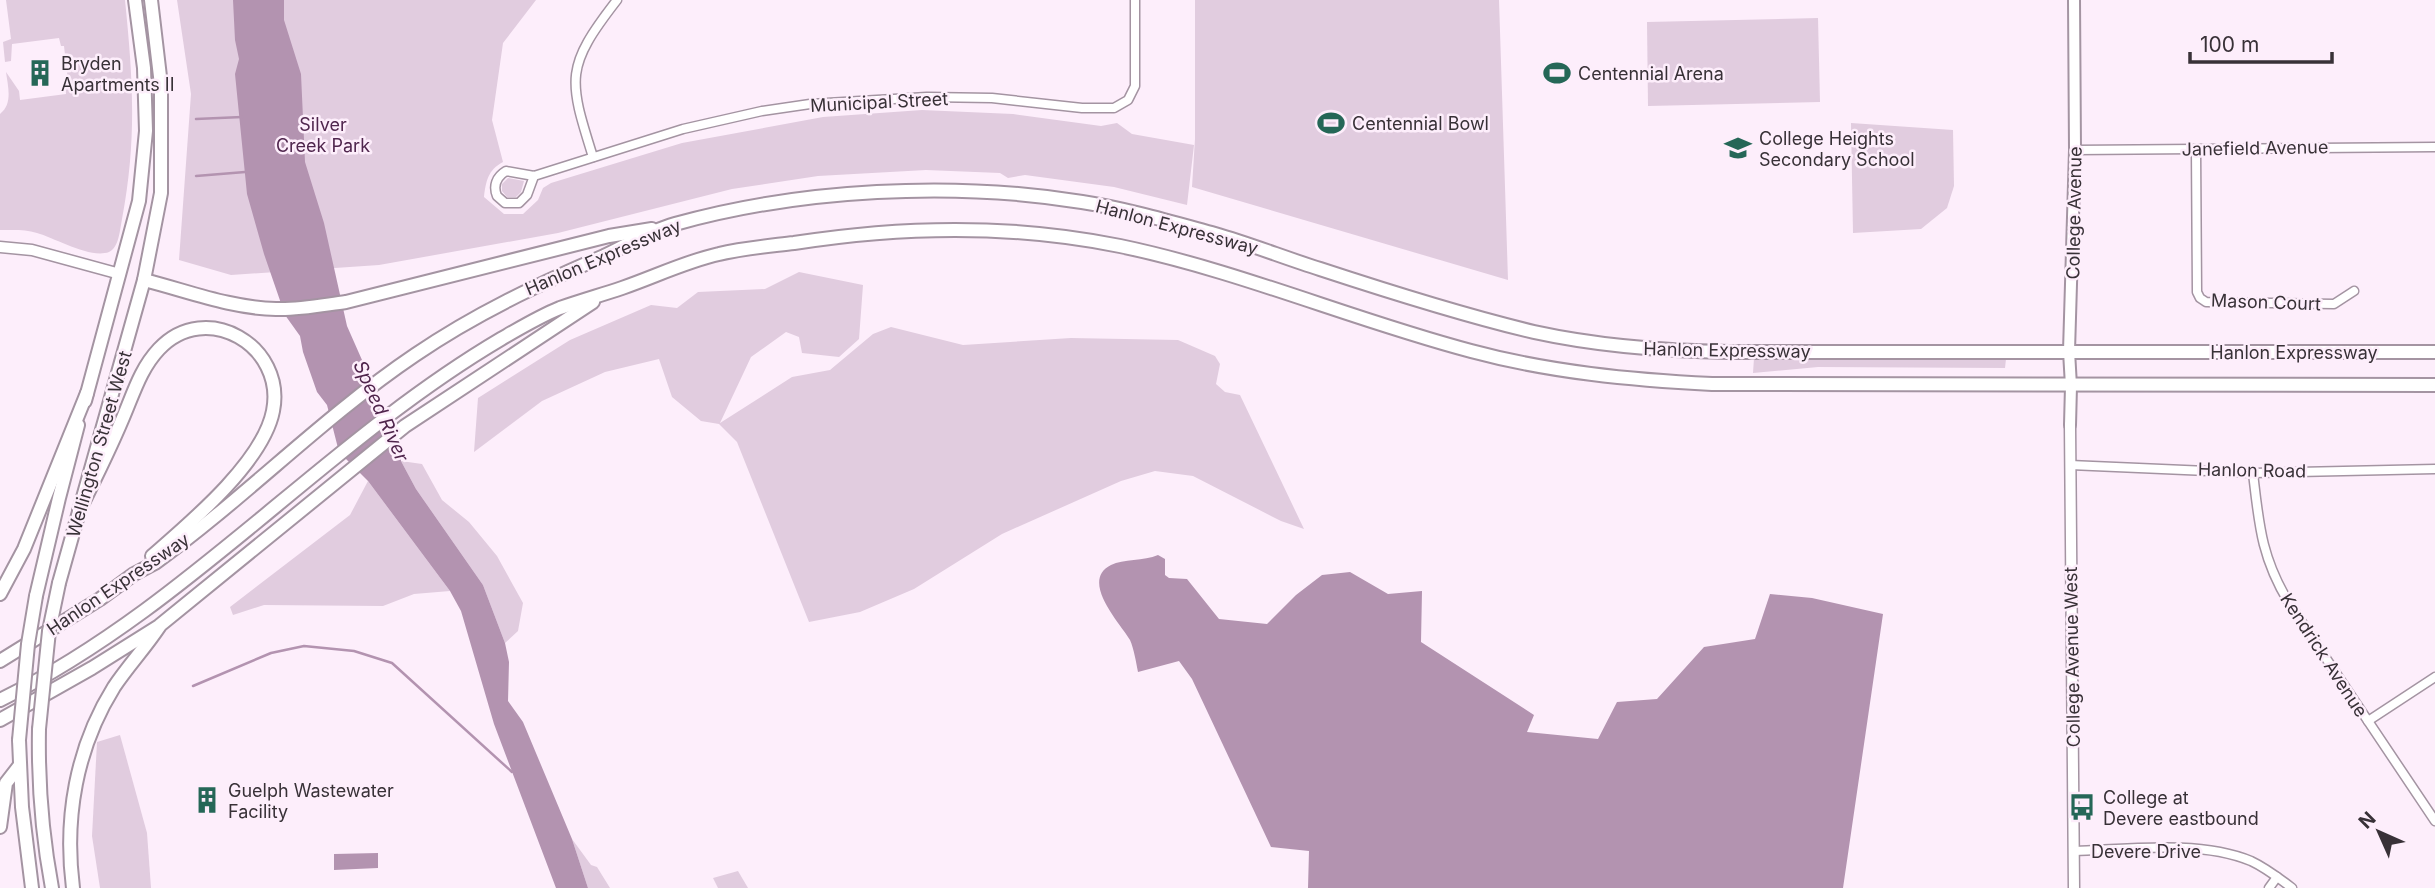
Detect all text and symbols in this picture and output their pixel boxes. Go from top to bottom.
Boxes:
scale bar [2190,21,2332,65]
text: 100 m [2200,32,2259,57]
place label: Bryden Apartments II [61,53,175,95]
building icon: Bryden Apartments II [25,58,55,88]
sports icon: Centennial Arena [1542,58,1572,88]
place label: Centennial Arena [1578,63,1724,84]
street label: Municipal Street [810,88,949,116]
sports icon: Centennial Bowl [1316,108,1346,138]
place label: Centennial Bowl [1352,113,1489,134]
park label: Silver Creek Park [276,114,370,156]
place label: College Heights Secondary School [1759,128,1915,170]
school or university icon: College Heights Secondary School [1723,133,1753,163]
street label: Janefield Avenue [2181,136,2329,160]
street label: College Avenue [2062,146,2086,280]
street label: Hanlon Expressway [1093,195,1261,259]
street label: Hanlon Expressway [522,215,684,299]
street label: Mason Court [2211,290,2321,314]
street label: Hanlon Expressway [1643,338,1811,362]
street label: Hanlon Expressway [2210,342,2378,363]
street label: Wellington Street West [62,348,136,540]
water label: Speed River [349,357,414,466]
street label: Hanlon Road [2198,459,2306,481]
street label: Hanlon Expressway [43,529,193,639]
street label: College Avenue West [2060,566,2084,748]
street label: Kendrick Avenue [2276,589,2372,721]
place label: Guelph Wastewater Facility [228,780,394,822]
building icon: Guelph Wastewater Facility [192,785,222,815]
place label: College at Devere eastbound [2103,787,2259,829]
bus stop icon: College at Devere eastbound [2067,792,2097,822]
north arrow [2344,797,2414,867]
text: N [2354,807,2381,834]
street label: Devere Drive [2091,841,2201,862]

